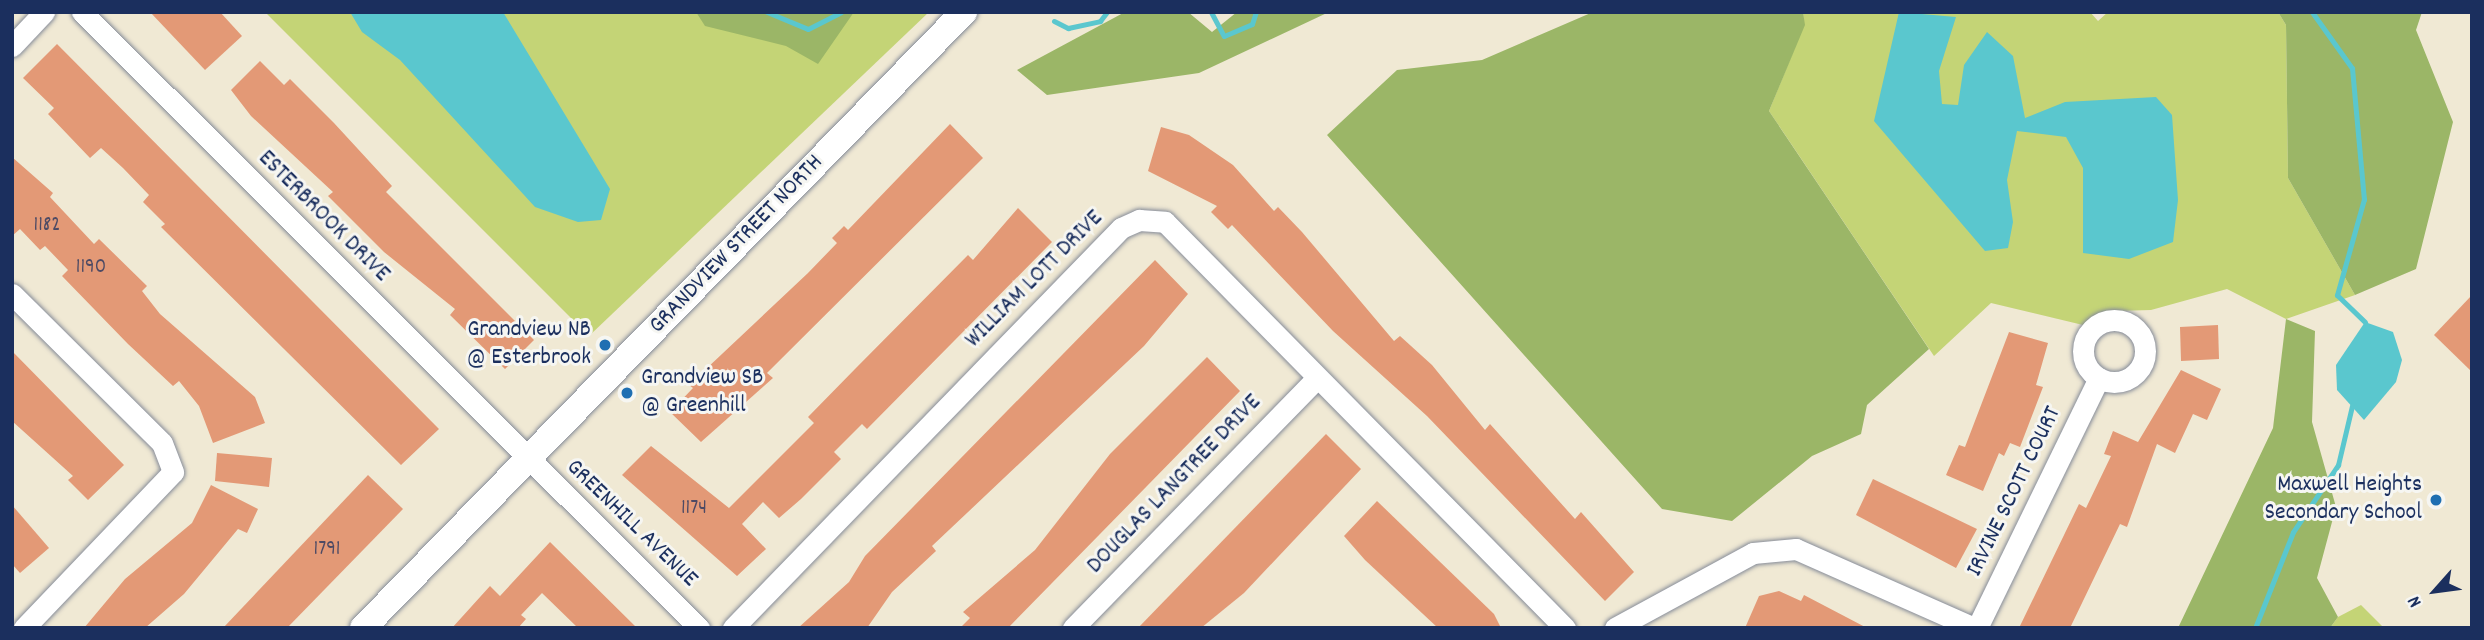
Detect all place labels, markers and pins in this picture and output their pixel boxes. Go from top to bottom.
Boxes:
place label: Grandview NB @ Esterbrook [466,317,591,373]
marker: Grandview NB @ Esterbrook [597,337,613,353]
place label: Grandview SB @ Greenhill [641,365,763,421]
marker: Grandview SB @ Greenhill [619,385,635,401]
place label: Maxwell Heights Secondary School [2265,472,2422,528]
marker: Maxwell Heights Secondary School [2428,492,2444,508]

